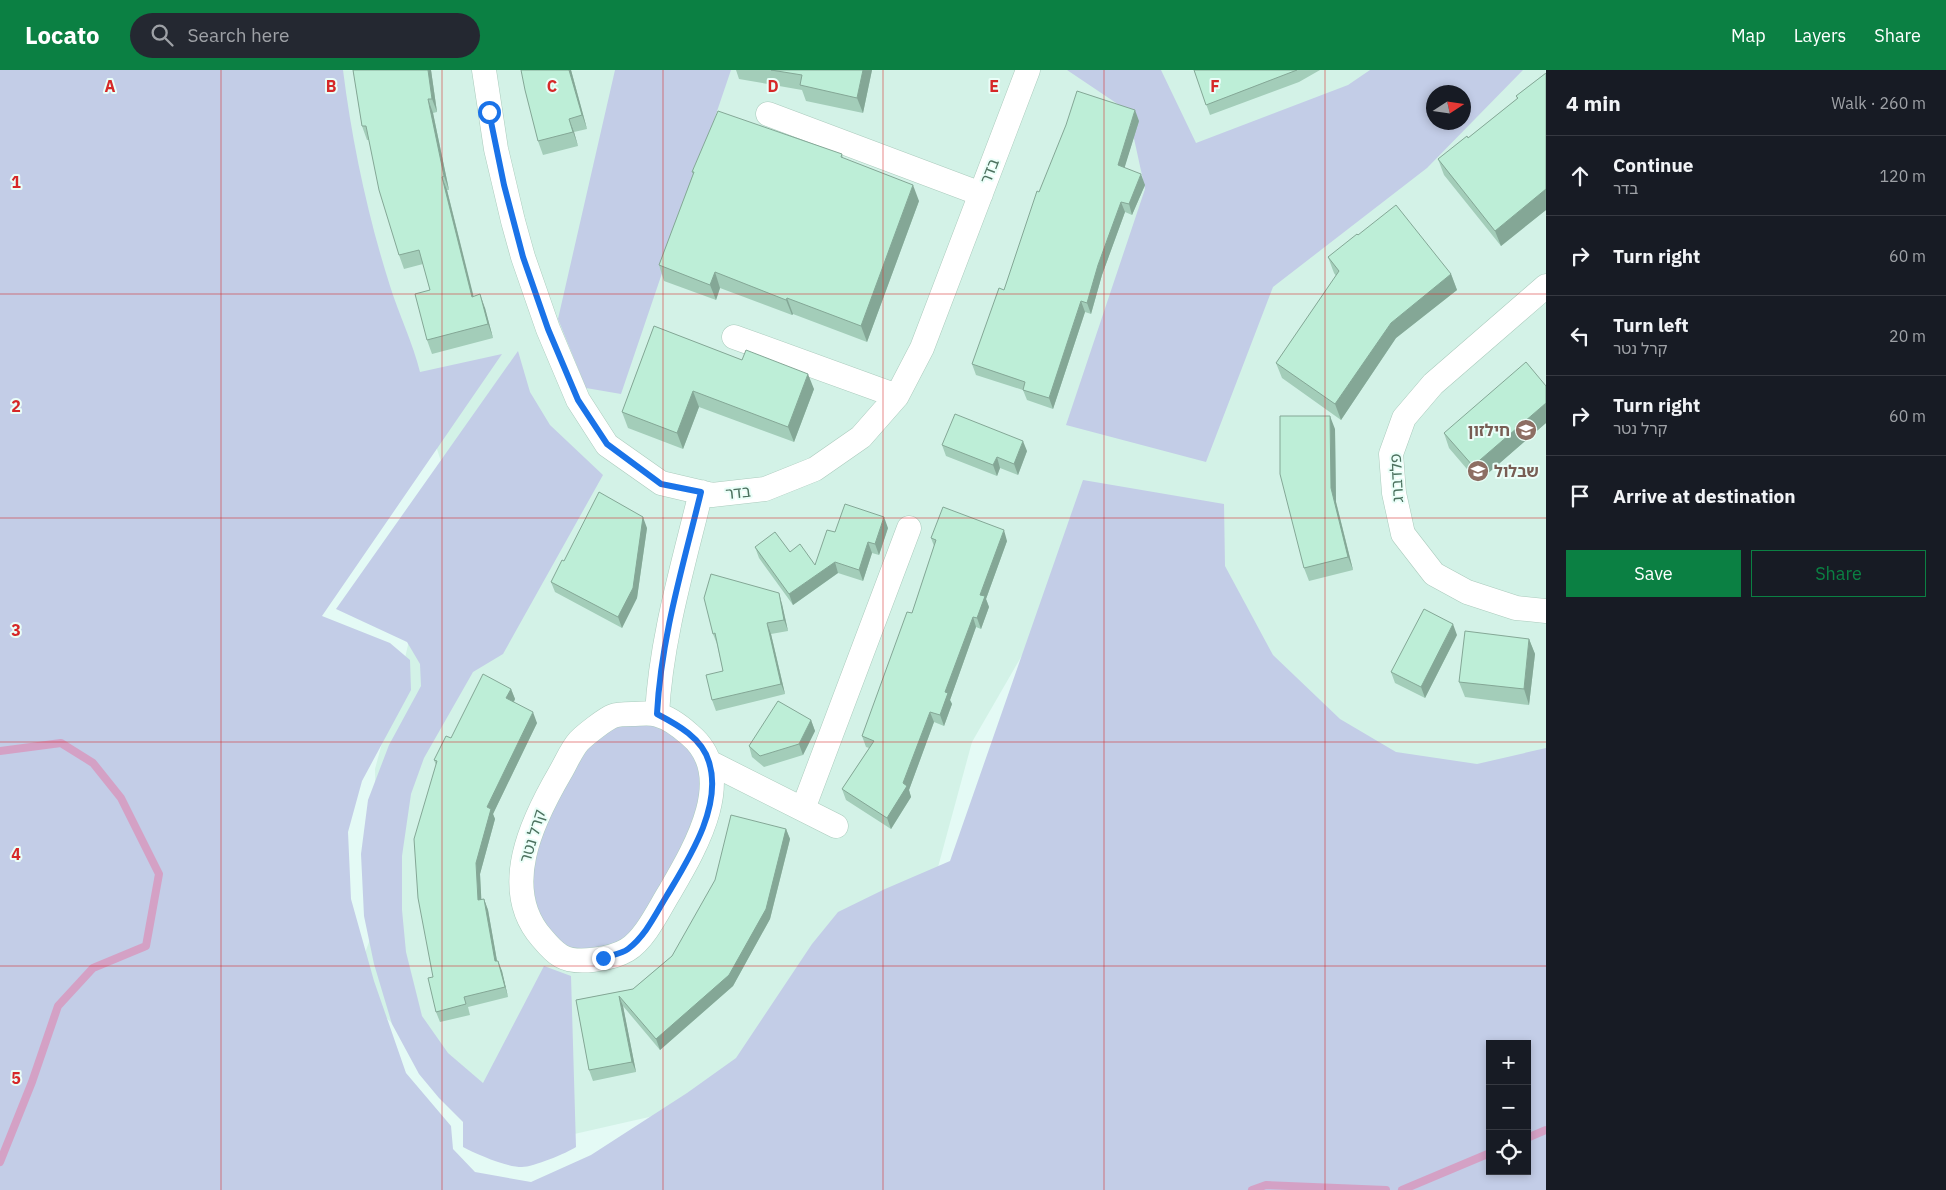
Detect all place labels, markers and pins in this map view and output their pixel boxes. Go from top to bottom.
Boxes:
school or university icon: חילזון [1514,418,1538,442]
place label: חילזון [1468,420,1510,440]
school or university icon: שבלול [1466,459,1490,483]
place label: שבלול [1494,461,1539,481]

